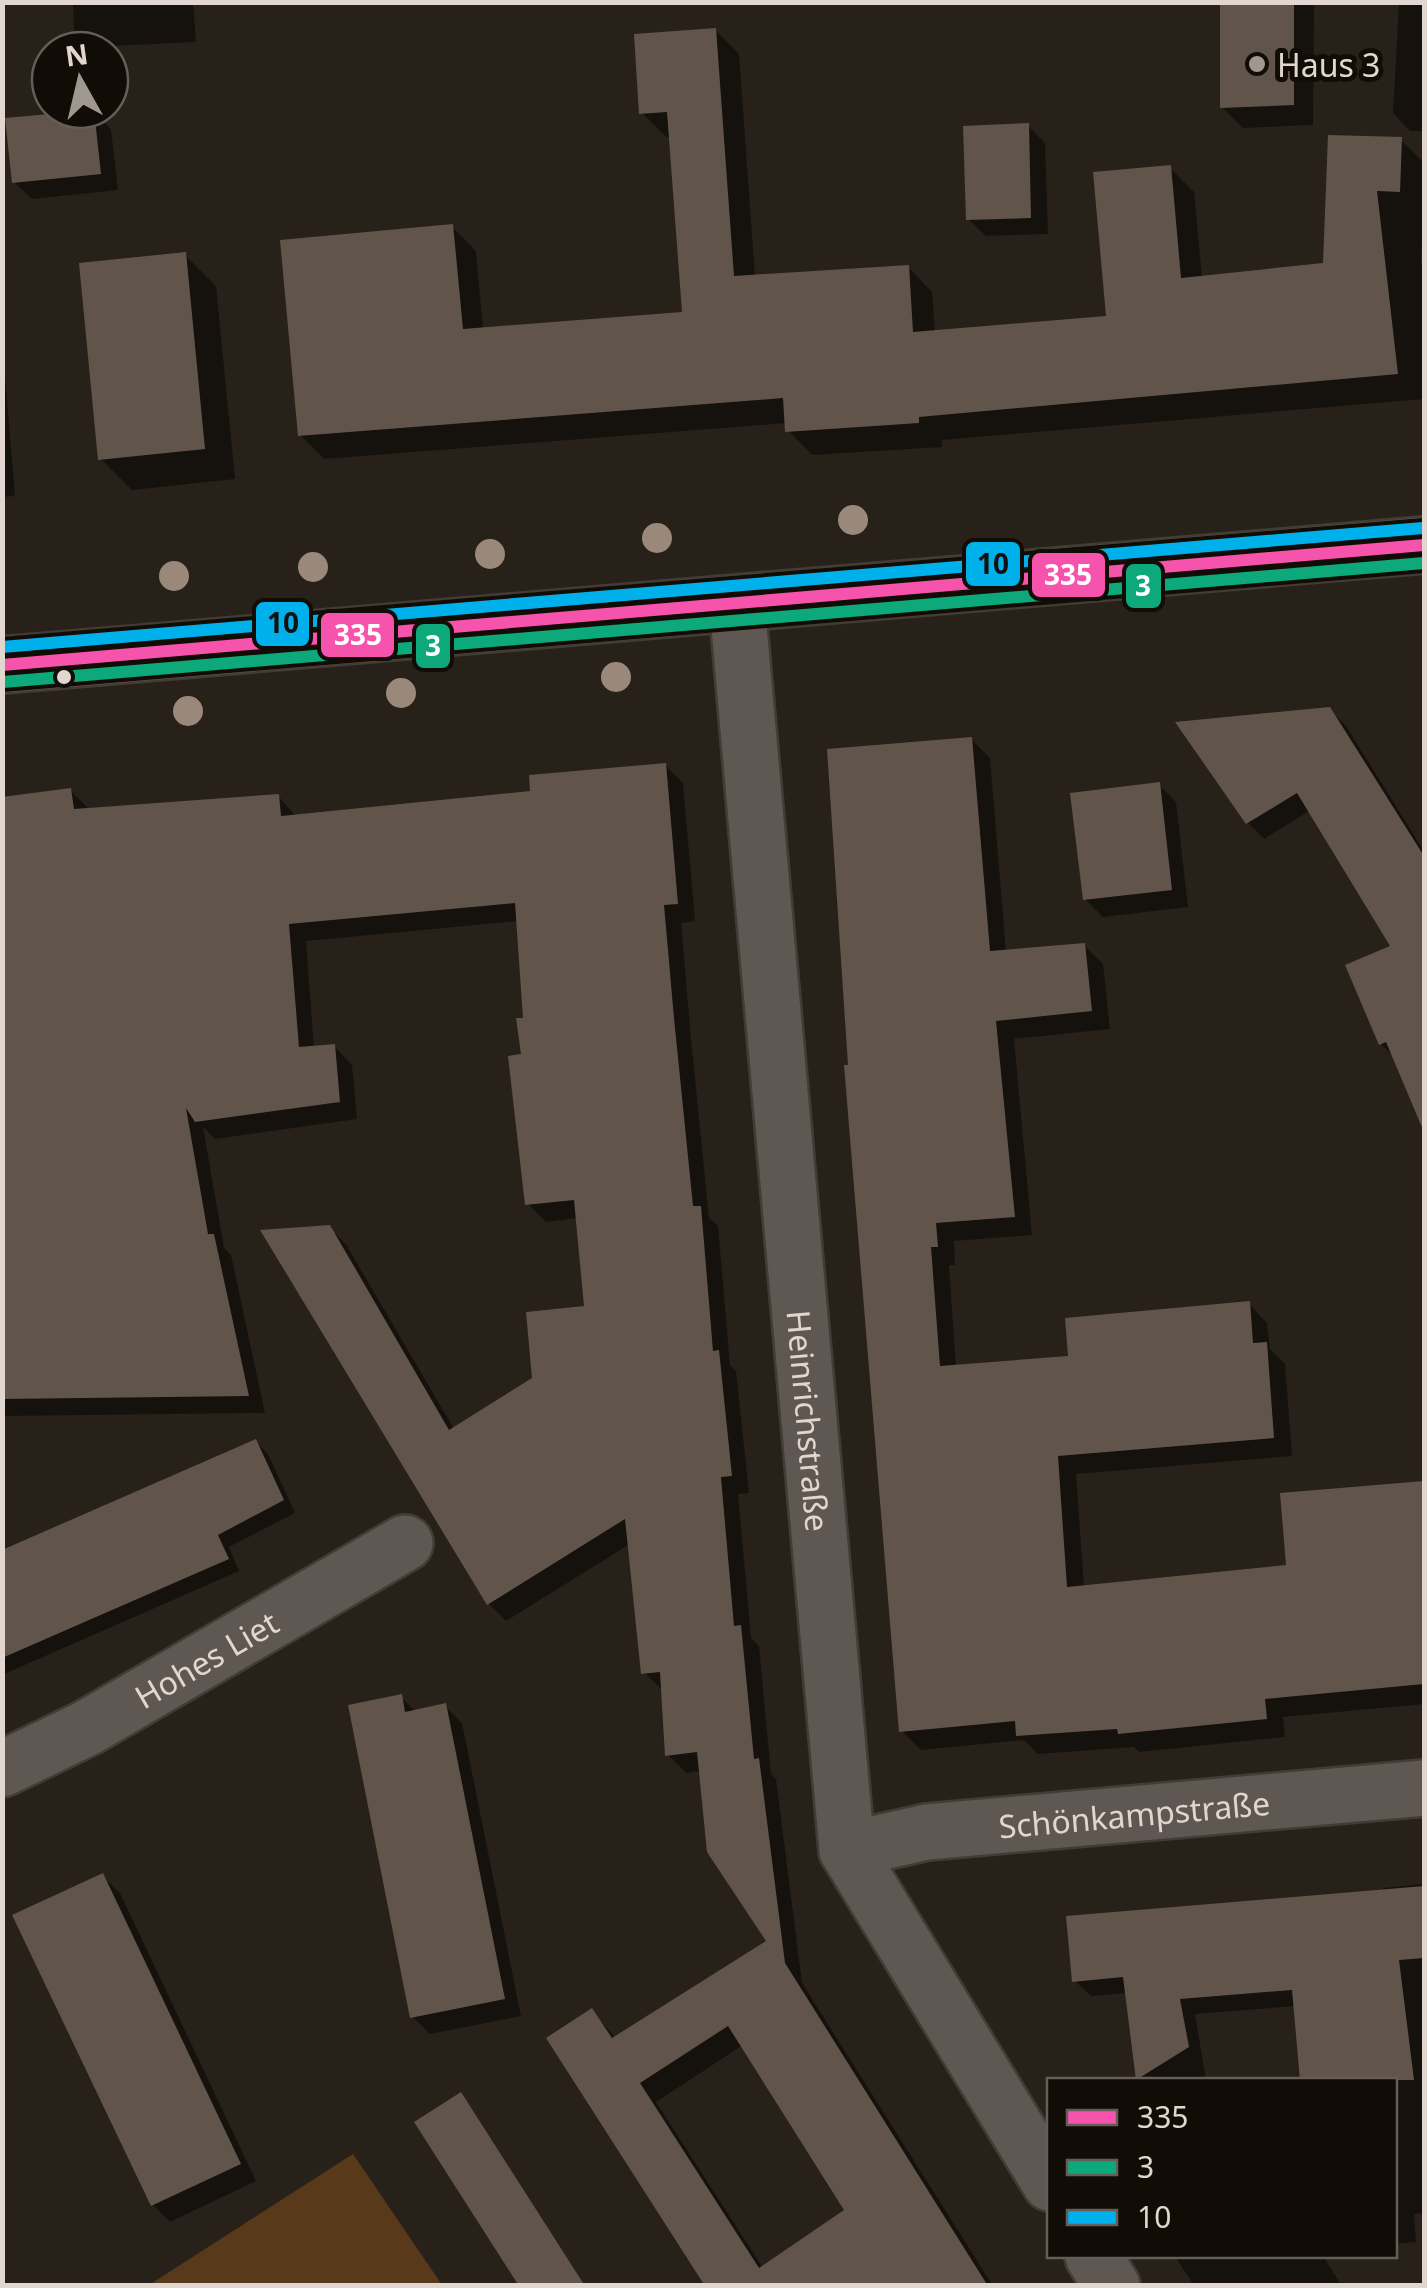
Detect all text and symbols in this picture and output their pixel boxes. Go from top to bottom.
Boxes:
north arrow [30,30,130,130]
text: N [62,34,90,75]
place label: Haus 3 [1277,43,1380,86]
marker: Haus 3 [1246,53,1268,75]
line badge: 10 [964,540,1022,588]
text: 10 [977,544,1009,582]
line badge: 335 [1030,551,1107,599]
text: 335 [1044,555,1092,593]
line badge: 3 [1124,562,1163,610]
text: 3 [1135,566,1151,604]
line badge: 10 [254,600,311,648]
text: 10 [267,603,299,641]
line badge: 335 [319,611,396,659]
text: 335 [334,615,382,653]
line badge: 3 [414,622,452,670]
text: 3 [425,626,441,664]
unlabelled marker [54,667,74,687]
street label: Heinrichstraße [778,1308,840,1533]
street label: Hohes Liet [126,1600,286,1717]
street label: Schönkampstraße [997,1780,1272,1847]
legend [1047,2078,1397,2258]
text: 335 [1137,2096,1188,2137]
text: 3 [1137,2146,1154,2187]
text: 10 [1137,2196,1171,2237]

